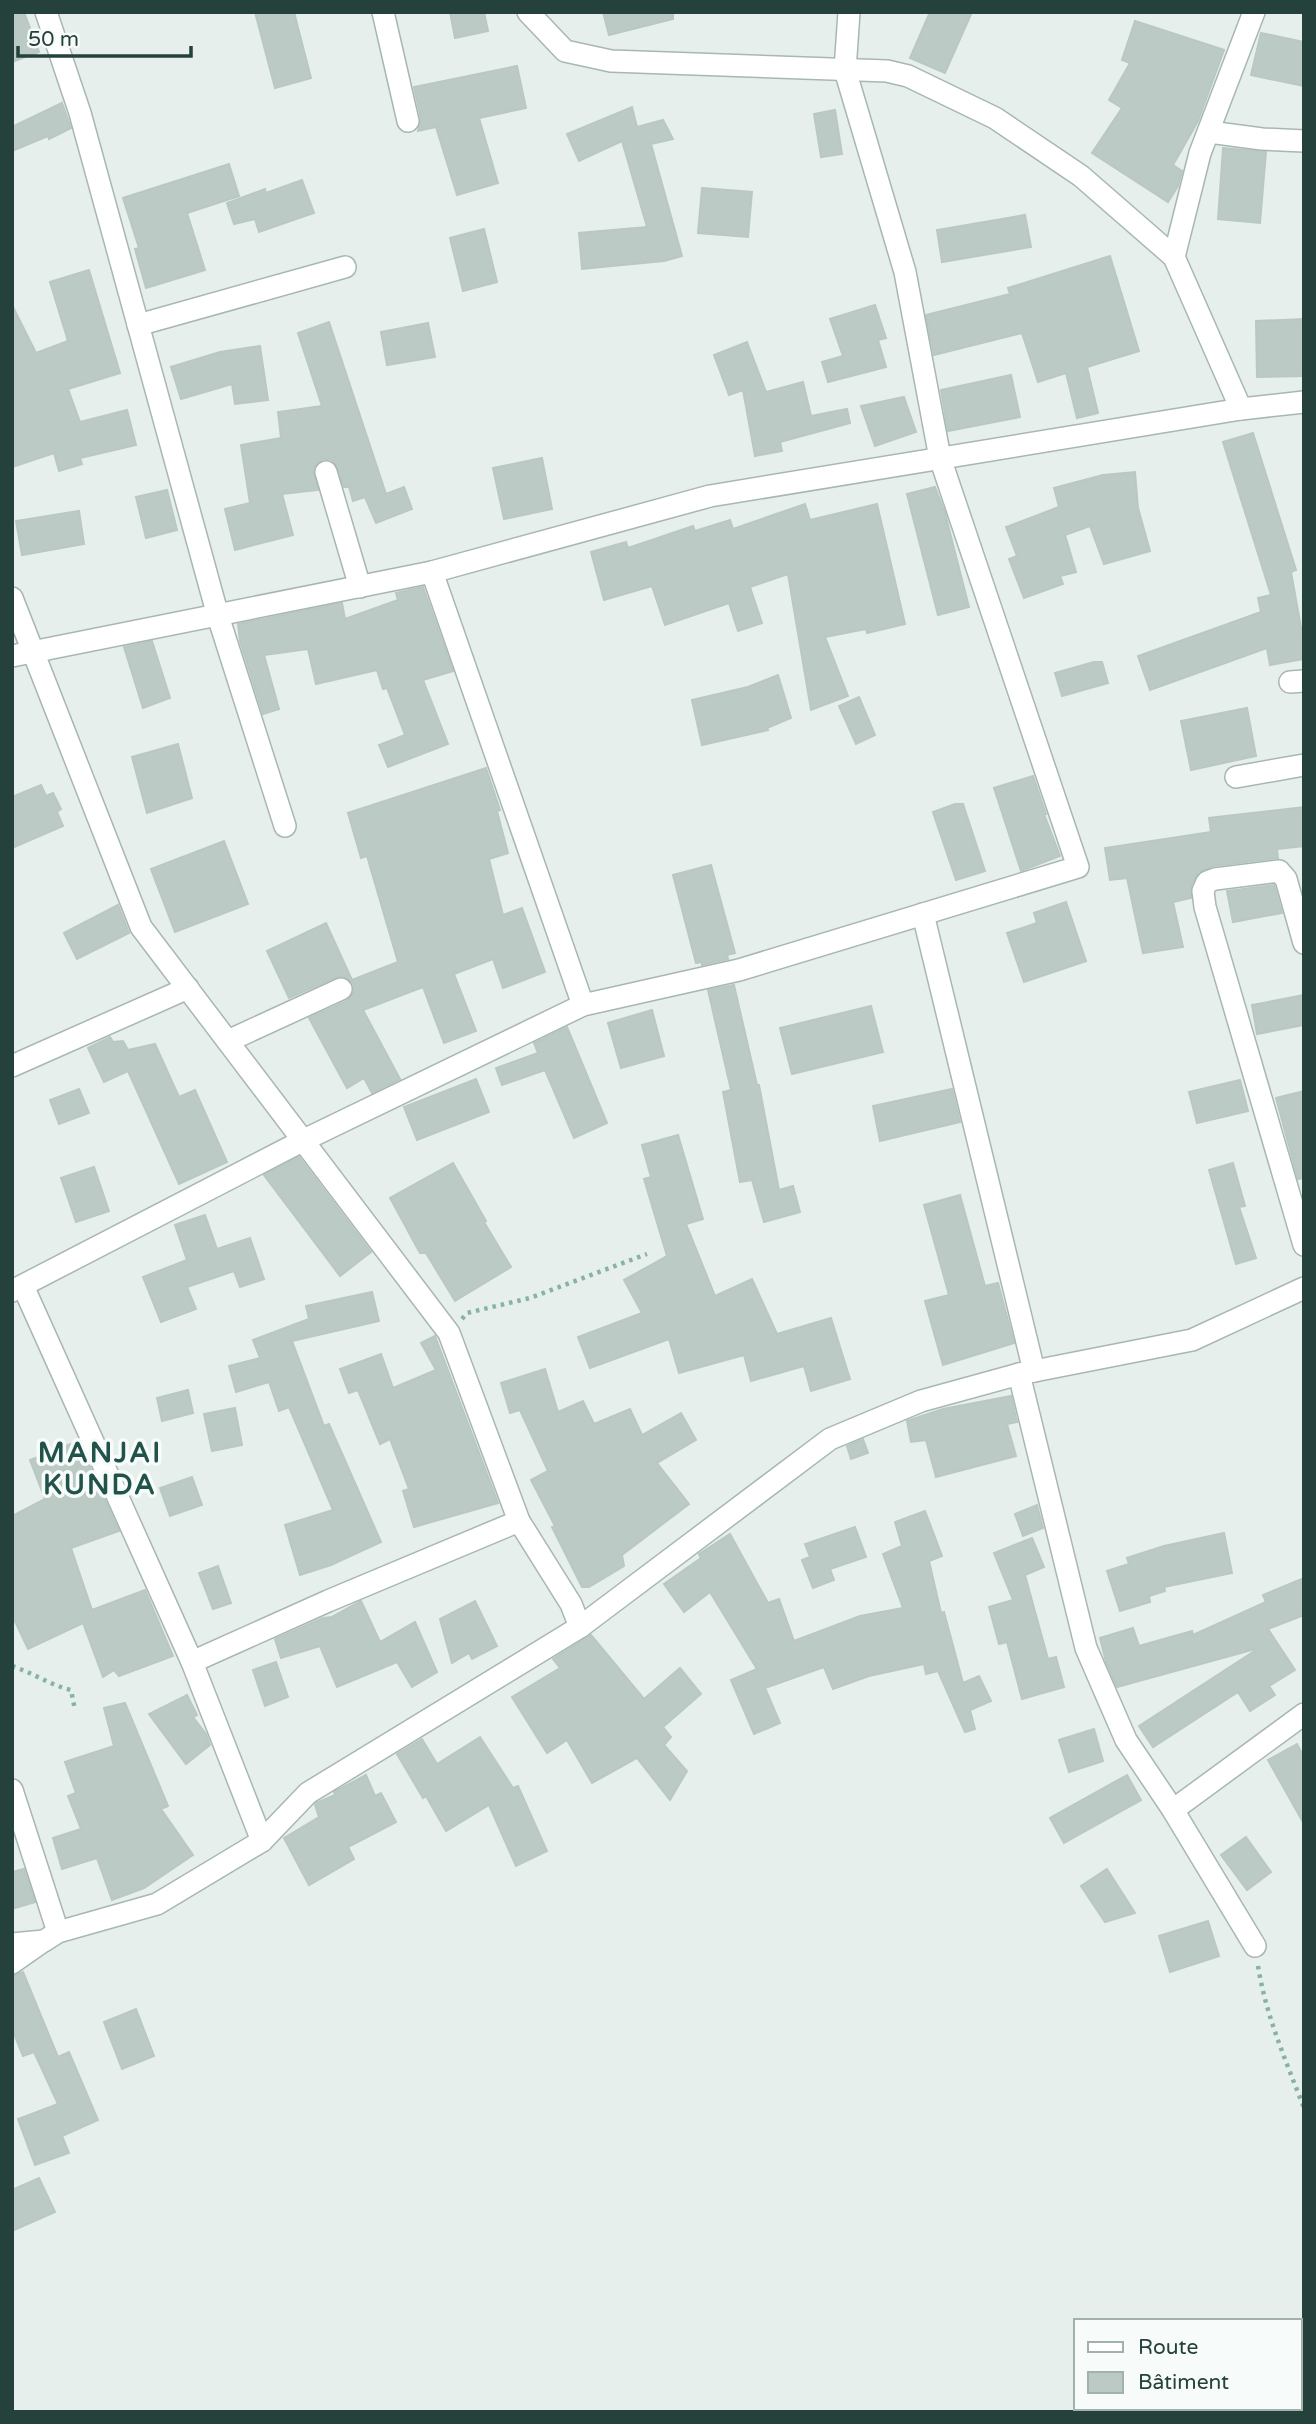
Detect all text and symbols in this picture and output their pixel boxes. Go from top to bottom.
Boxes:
scale bar [18,14,191,58]
text: 50 m [28,27,79,52]
district label: MANJAI KUNDA [38,1436,162,1502]
legend [1074,2319,1302,2410]
text: Route [1138,2335,1198,2360]
text: Bâtiment [1138,2370,1229,2395]

